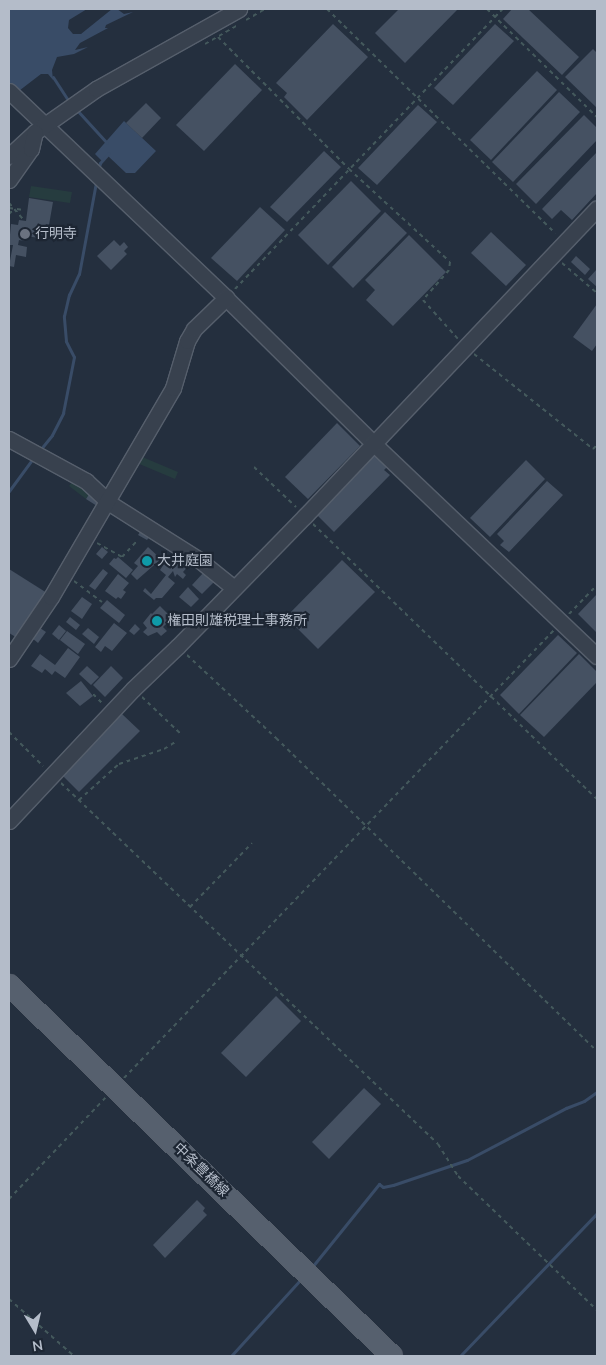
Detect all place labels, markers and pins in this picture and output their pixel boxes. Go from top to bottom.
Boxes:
place label: 行明寺 [35,226,77,242]
marker: 行明寺 [19,228,31,240]
place label: 大井庭園 [157,553,213,569]
marker: 大井庭園 [141,555,153,567]
place label: 権田則雄税理士事務所 [167,613,307,629]
marker: 権田則雄税理士事務所 [151,615,163,627]

